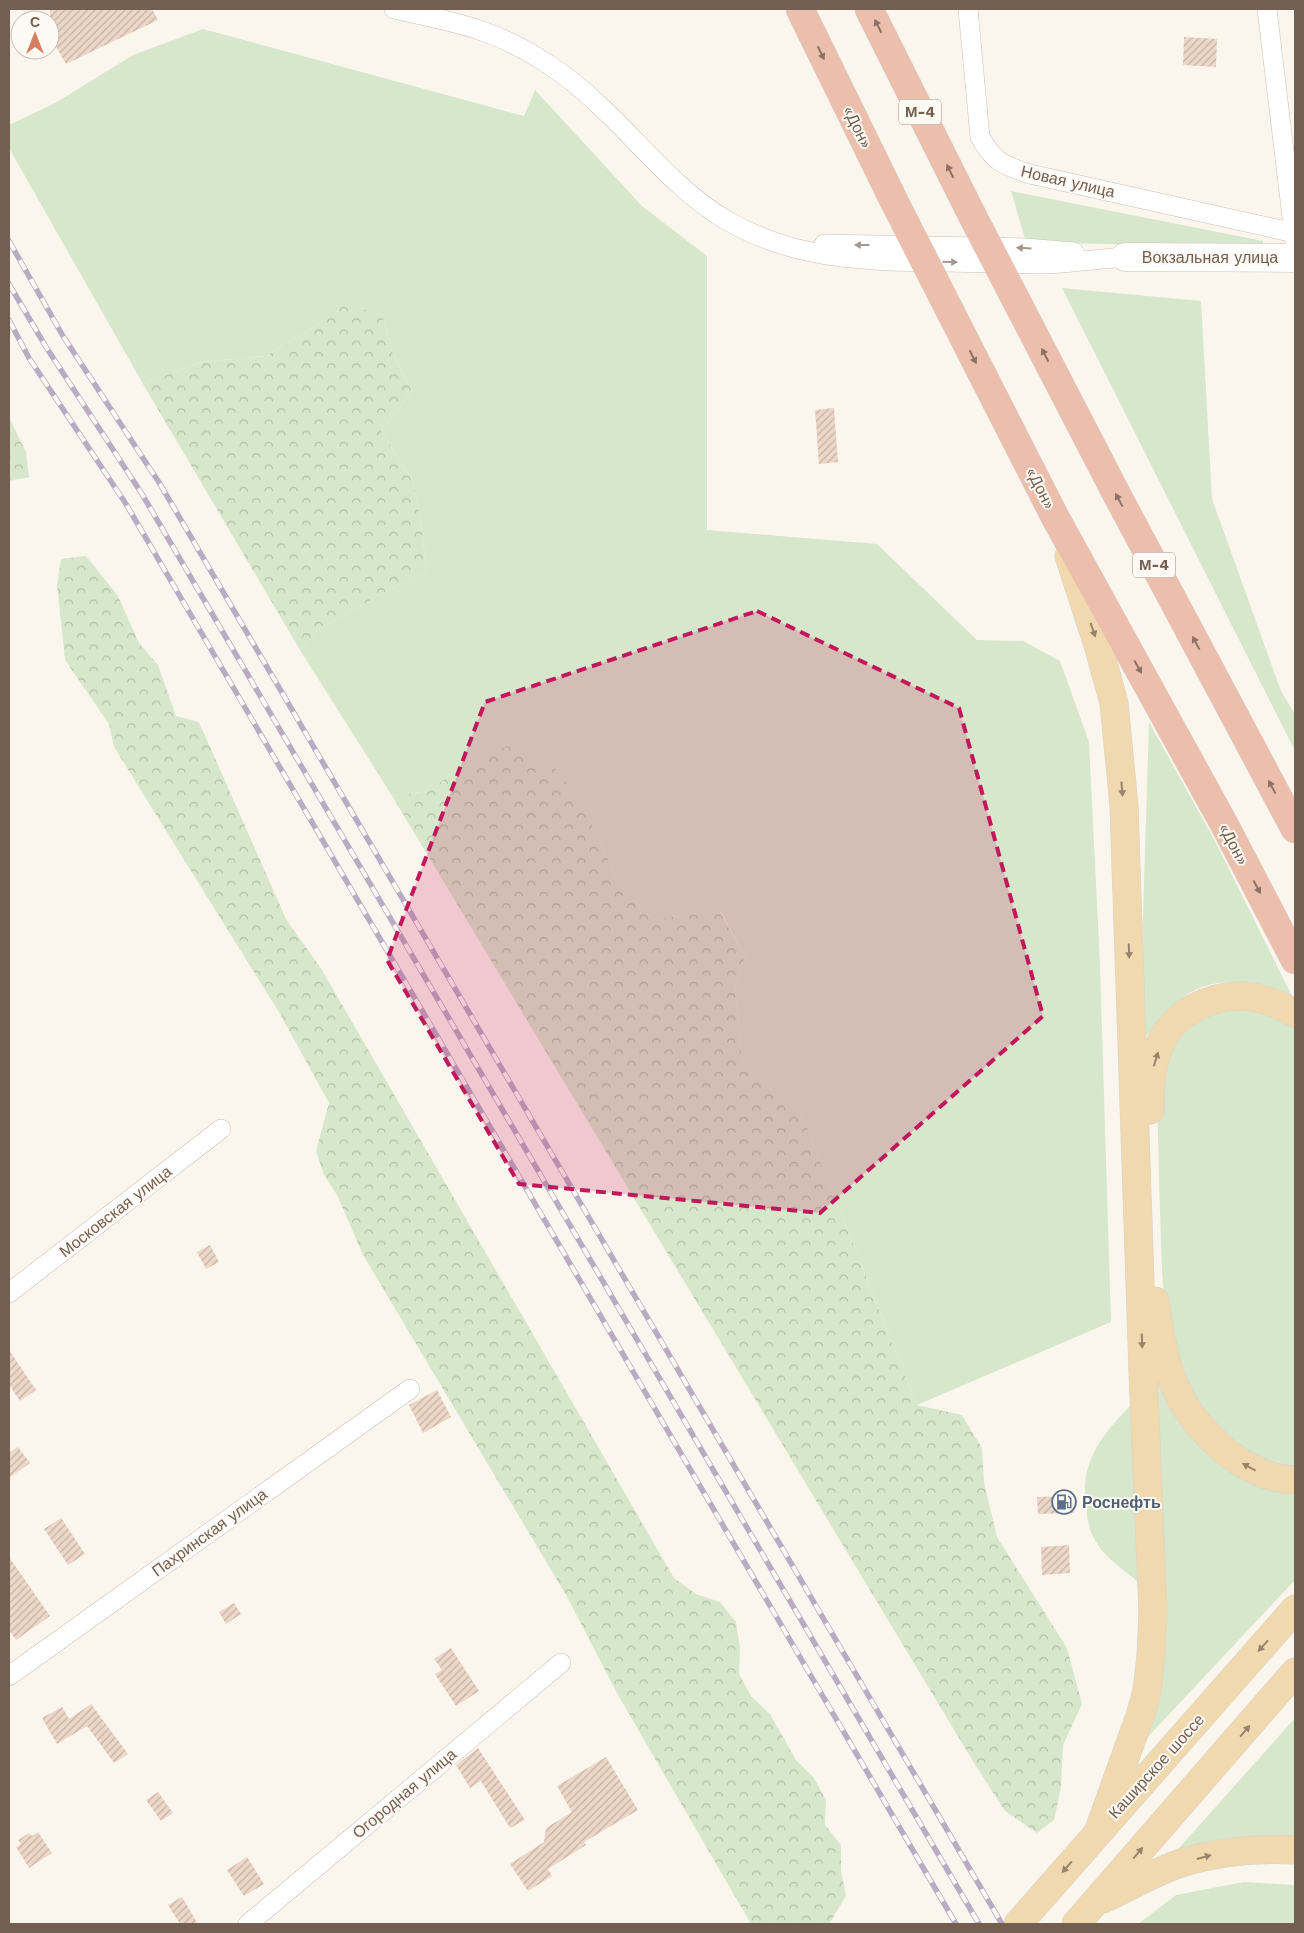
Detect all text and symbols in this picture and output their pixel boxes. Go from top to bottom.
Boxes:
north arrow [10,10,60,60]
text: С [30,14,40,30]
one-way arrow [874,18,882,33]
one-way arrow [817,45,825,60]
road number: М-4 [899,100,941,124]
street label: «Дон» [839,103,876,151]
street label: Новая улица [1019,161,1117,202]
one-way arrow [946,164,954,178]
one-way arrow [853,241,869,249]
one-way arrow [1016,244,1032,252]
street label: Вокзальная улица [1142,248,1278,267]
one-way arrow [942,258,958,266]
one-way arrow [1041,348,1049,362]
one-way arrow [969,349,977,364]
street label: «Дон» [1022,464,1059,512]
one-way arrow [1115,493,1124,506]
road number: М-4 [1133,552,1175,578]
one-way arrow [1090,622,1097,637]
one-way arrow [1192,636,1200,650]
one-way arrow [1134,660,1142,674]
one-way arrow [1268,779,1276,794]
one-way arrow [1118,781,1126,797]
street label: «Дон» [1215,820,1252,868]
one-way arrow [1253,880,1261,894]
one-way arrow [1125,943,1133,959]
one-way arrow [1152,1051,1160,1066]
street label: Московская улица [55,1162,175,1261]
one-way arrow [1138,1333,1146,1349]
one-way arrow [1242,1462,1256,1471]
street label: Пахринская улица [148,1484,271,1580]
fuel station icon: Роснефть [1051,1489,1077,1515]
place label: Роснефть [1082,1493,1161,1512]
one-way arrow [1257,1639,1269,1651]
street label: Каширское шоссе [1104,1710,1208,1822]
one-way arrow [1239,1724,1250,1737]
street label: Огородная улица [349,1744,460,1842]
one-way arrow [1132,1848,1144,1860]
one-way arrow [1196,1853,1211,1861]
one-way arrow [1061,1861,1073,1873]

